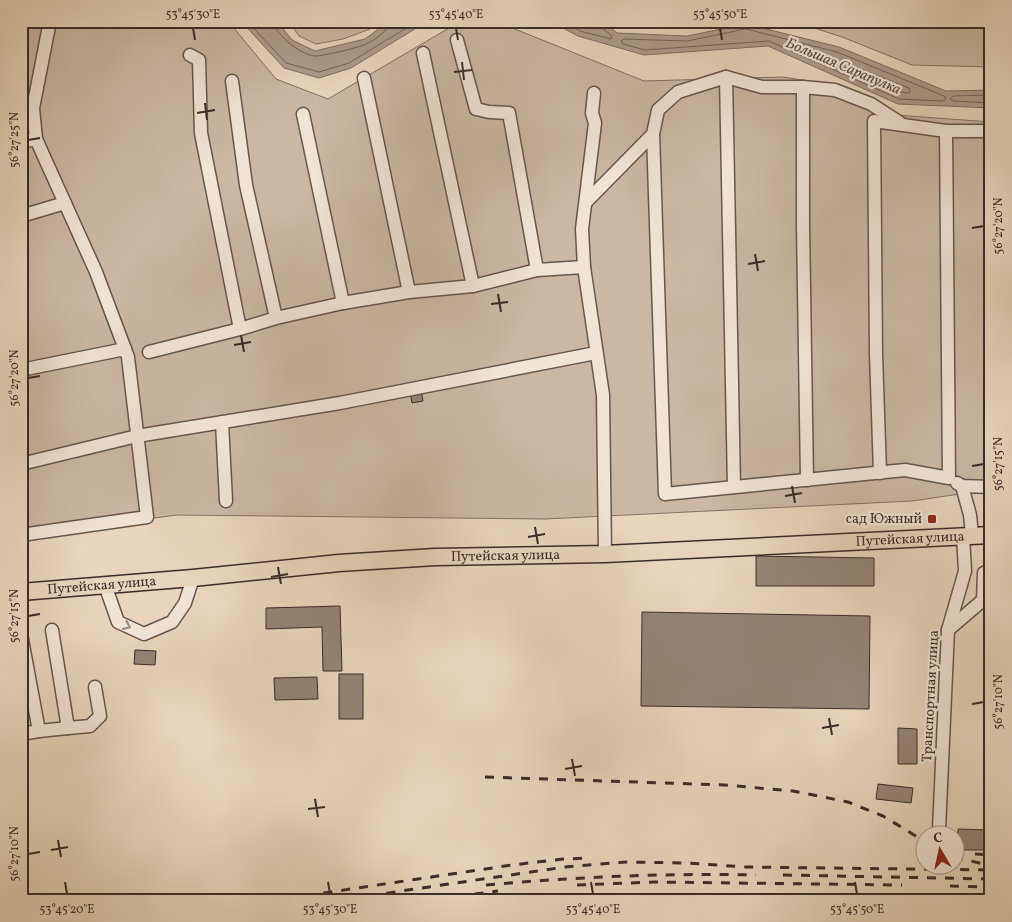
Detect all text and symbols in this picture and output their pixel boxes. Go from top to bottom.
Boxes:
text: 53°45'30"E [166,7,220,23]
text: 53°45'40"E [429,7,483,23]
text: 53°45'50"E [693,7,747,23]
water label: Большая Сарапулка [782,33,904,101]
text: 56°27'25"N [7,112,23,168]
text: 56°27'20"N [991,198,1007,254]
text: 56°27'20"N [7,350,23,406]
text: 56°27'15"N [991,437,1007,491]
place label: сад Южный [846,510,922,529]
marker: сад Южный [926,513,938,525]
street label: Путейская улица [855,527,965,551]
street label: Путейская улица [451,545,560,566]
street label: Путейская улица [47,572,157,599]
text: 56°27'15"N [7,589,23,643]
one-way arrow [122,620,131,631]
street label: Транспортная улица [918,630,944,762]
text: 56°27'10"N [991,674,1007,730]
north arrow [914,824,964,874]
text: 56°27'10"N [7,826,23,882]
text: С [932,829,944,849]
text: 53°45'20"E [40,902,94,918]
text: 53°45'30"E [303,902,357,918]
text: 53°45'40"E [566,902,620,918]
text: 53°45'50"E [830,902,884,918]

